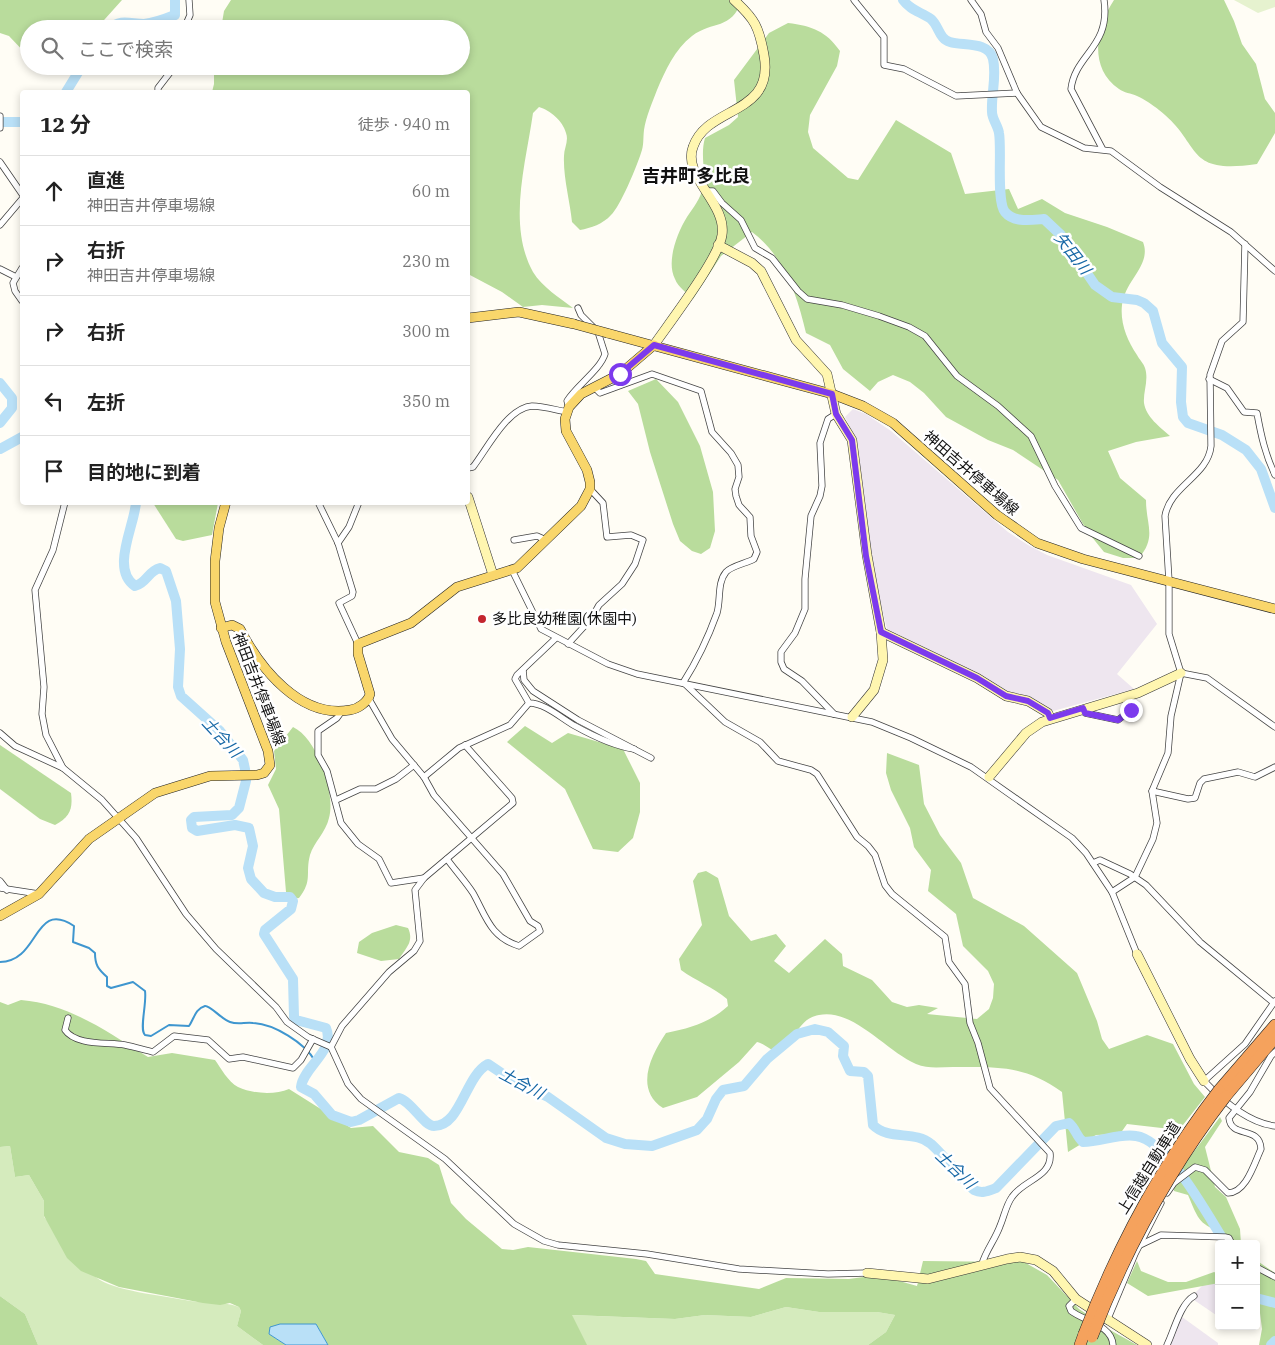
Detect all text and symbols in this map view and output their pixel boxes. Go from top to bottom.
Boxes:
search box [20,20,470,75]
icon: search [38,34,66,62]
text: ここで検索 [78,37,173,61]
text: 12 分 [40,110,91,138]
text: 徒歩 · 940 m [358,114,450,134]
district label: 吉井町多比良 [642,164,750,187]
text: 直進 [87,168,125,192]
icon: ahead [40,177,68,205]
text: 60 m [412,181,450,201]
text: 神田吉井停車場線 [87,195,215,215]
water label: 矢田川 [1050,228,1097,280]
text: 右折 [87,238,125,262]
icon: right [40,247,68,275]
text: 230 m [402,251,450,271]
text: 神田吉井停車場線 [87,265,215,285]
icon: right [40,317,68,345]
text: 右折 [87,320,125,344]
text: 300 m [402,321,450,341]
route start [609,363,632,386]
icon: left [40,387,68,415]
text: 左折 [87,390,125,414]
text: 350 m [402,391,450,411]
street label: 神田吉井停車場線 [920,426,1023,519]
icon: arrive [40,457,68,485]
text: 目的地に到着 [87,460,201,484]
place label: 多比良幼稚園(休園中) [492,609,637,628]
marker: 多比良幼稚園(休園中) [476,613,488,625]
street label: 神田吉井停車場線 [229,629,290,748]
route end [1120,699,1143,722]
water label: 土合川 [198,713,247,763]
water label: 土合川 [496,1063,550,1104]
street label: 上信越自動車道 [1113,1118,1184,1217]
water label: 土合川 [932,1145,982,1194]
map controls [1215,1240,1260,1330]
button: + [1215,1240,1260,1285]
button: − [1215,1285,1260,1330]

